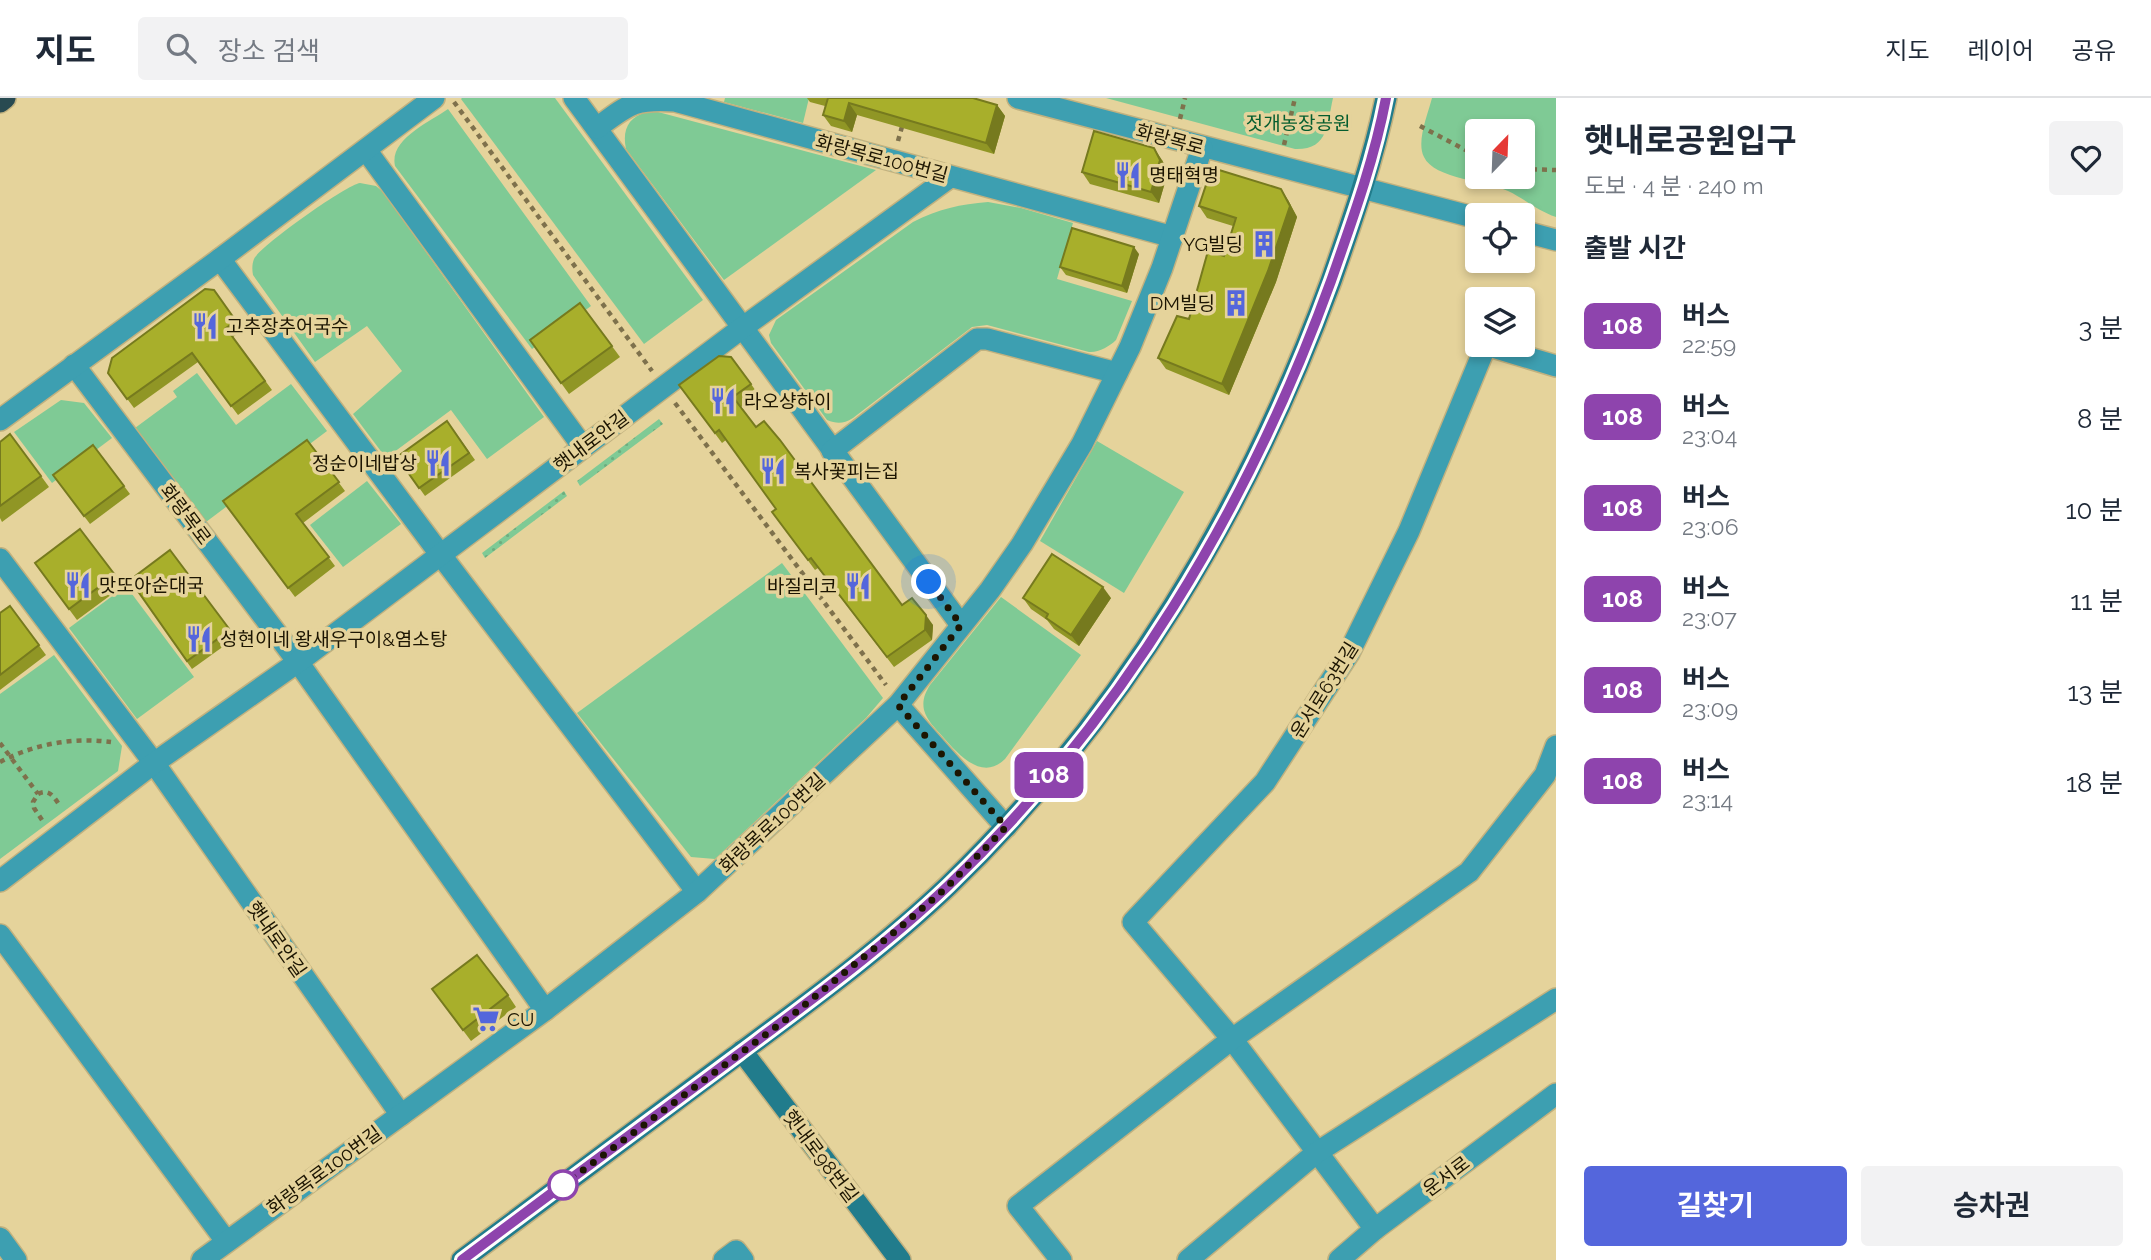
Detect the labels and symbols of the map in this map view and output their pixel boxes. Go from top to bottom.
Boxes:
park label: 젓개농장공원 [1246,112,1350,134]
street label: 화랑목로 [1133,119,1207,159]
north arrow [1465,119,1535,189]
street label: 화랑목로100번길 [813,130,951,186]
restaurant icon: 명태혁명 [1113,160,1143,190]
place label: 명태혁명 [1149,164,1219,186]
building icon: YG빌딩 [1249,229,1279,259]
place label: YG빌딩 [1183,233,1243,255]
building icon: DM빌딩 [1221,288,1251,318]
place label: DM빌딩 [1150,292,1215,314]
restaurant icon: 고추장추어국수 [190,311,220,341]
place label: 고추장추어국수 [226,315,348,337]
restaurant icon: 라오샹하이 [708,386,738,416]
place label: 라오샹하이 [744,390,831,412]
street label: 햇내로안길 [549,406,633,476]
restaurant icon: 정순이네밥상 [423,448,453,478]
place label: 정순이네밥상 [312,452,417,474]
restaurant icon: 복사꽃피는집 [758,456,788,486]
place label: 복사꽃피는집 [794,460,899,482]
street label: 화랑목로 [156,479,216,549]
your location [911,564,946,599]
restaurant icon: 맛또아순대국 [63,570,93,600]
restaurant icon: 바질리코 [843,571,873,601]
place label: 맛또아순대국 [99,574,204,596]
place label: 바질리코 [767,575,837,597]
restaurant icon: 성현이네 왕새우구이&염소탕 [184,624,214,654]
place label: 성현이네 왕새우구이&염소탕 [220,628,448,650]
street label: 운서로63번길 [1286,638,1362,742]
line badge: 108 [1009,752,1089,798]
street label: 화랑목로100번길 [715,768,829,878]
street label: 햇내로안길 [243,897,311,981]
supermarket icon: CU [471,1004,501,1034]
place label: CU [507,1008,534,1030]
street label: 햇내로98번길 [779,1106,863,1206]
street label: 화랑목로100번길 [262,1121,386,1219]
street label: 운서로 [1418,1151,1474,1201]
unlabelled marker [548,1170,578,1200]

